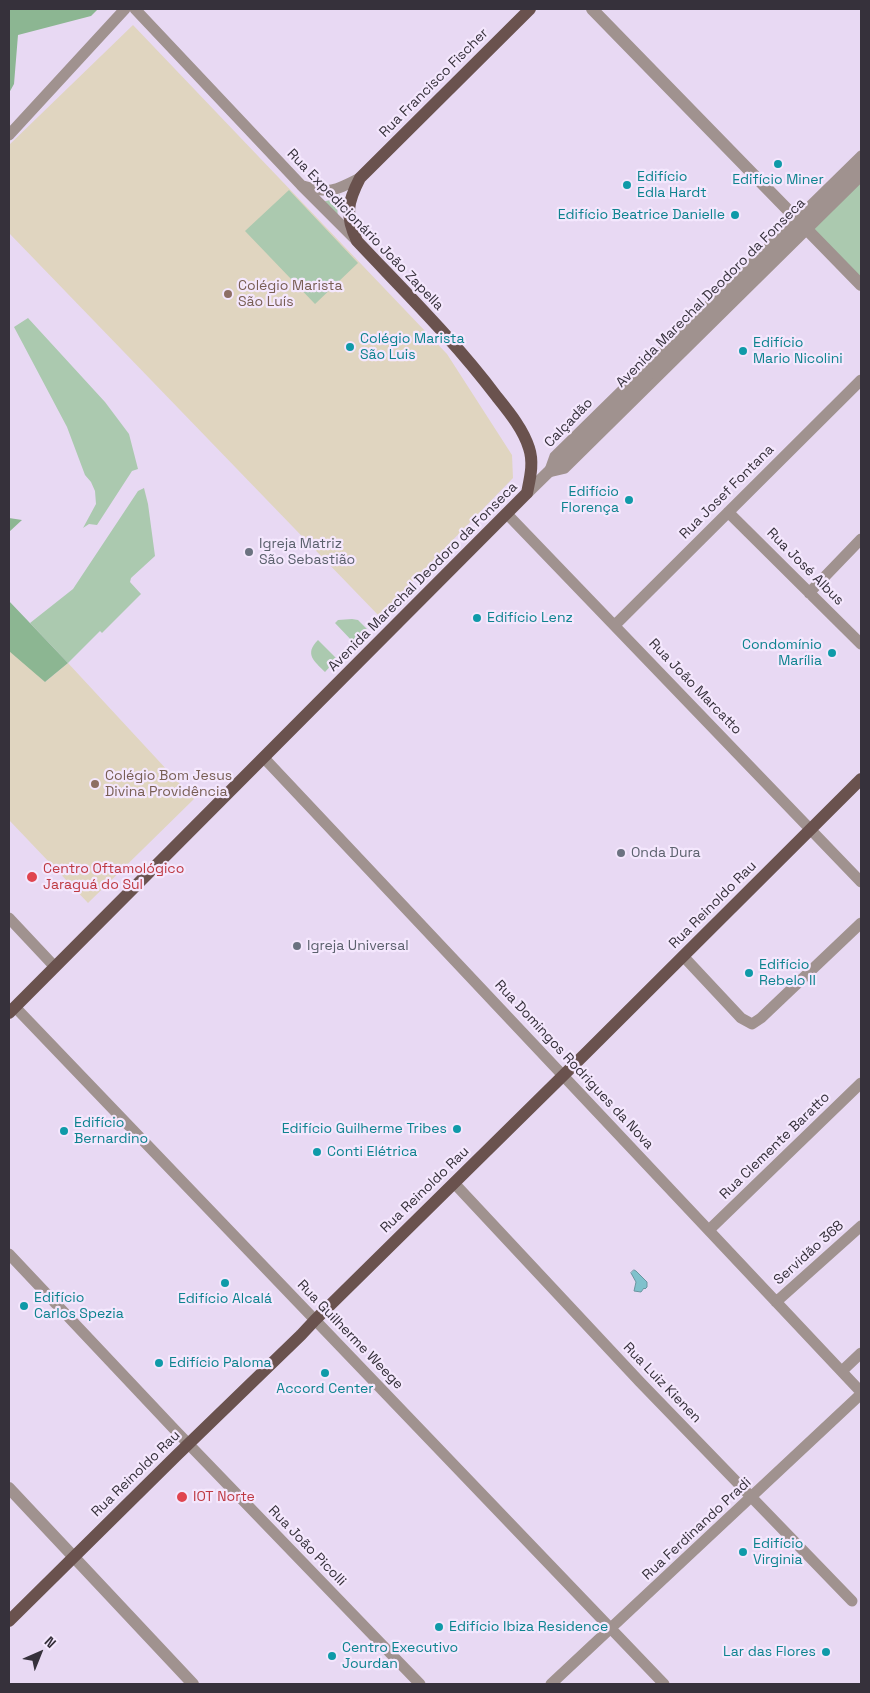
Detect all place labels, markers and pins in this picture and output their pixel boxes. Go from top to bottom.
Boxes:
marker: Edifício Miner [772,158,784,170]
place label: Edifício Edla Hardt [637,169,707,202]
place label: Edifício Miner [732,172,824,188]
marker: Edifício Edla Hardt [621,179,633,191]
place label: Edifício Beatrice Danielle [558,207,725,223]
marker: Edifício Beatrice Danielle [729,209,741,221]
place label: Colégio Marista São Luís [238,278,343,310]
marker: Colégio Marista São Luís [222,288,234,300]
place label: Colégio Marista São Luis [360,331,465,364]
place label: Edifício Mario Nicolini [753,335,843,368]
marker: Colégio Marista São Luis [344,341,356,353]
marker: Edifício Mario Nicolini [737,345,749,357]
place label: Edifício Florença [561,484,619,516]
marker: Edifício Florença [623,494,635,506]
place label: Igreja Matriz São Sebastião [259,536,355,568]
marker: Igreja Matriz São Sebastião [243,546,255,558]
place label: Edifício Lenz [487,610,573,626]
marker: Edifício Lenz [471,612,483,624]
place label: Condomínio Marília [742,637,822,670]
marker: Condomínio Marília [826,647,838,659]
place label: Colégio Bom Jesus Divina Providência [105,768,232,800]
marker: Colégio Bom Jesus Divina Providência [89,778,101,790]
place label: Onda Dura [631,845,701,861]
marker: Onda Dura [615,847,627,859]
place label: Centro Oftamológico Jaraguá do Sul [43,861,184,894]
marker: Centro Oftamológico Jaraguá do Sul [25,870,39,884]
place label: Igreja Universal [307,938,409,954]
marker: Igreja Universal [291,940,303,952]
place label: Edifício Rebelo II [759,957,816,990]
marker: Edifício Rebelo II [743,967,755,979]
place label: Edifício Bernardino [74,1115,148,1148]
place label: Edifício Guilherme Tribes [282,1121,447,1137]
marker: Edifício Guilherme Tribes [451,1123,463,1135]
marker: Edifício Bernardino [58,1125,70,1137]
place label: Conti Elétrica [327,1144,417,1160]
marker: Conti Elétrica [311,1146,323,1158]
marker: Edifício Alcalá [219,1277,231,1289]
place label: Edifício Carlos Spezia [34,1290,124,1322]
place label: Edifício Alcalá [178,1291,272,1307]
marker: Edifício Carlos Spezia [18,1300,30,1312]
place label: Edifício Paloma [169,1355,271,1371]
marker: Edifício Paloma [153,1357,165,1369]
marker: Accord Center [319,1367,331,1379]
place label: Accord Center [276,1381,374,1397]
place label: IOT Norte [193,1489,255,1505]
marker: IOT Norte [175,1490,189,1504]
place label: Edifício Virginia [753,1536,803,1568]
marker: Edifício Virginia [737,1546,749,1558]
place label: Edifício Ibiza Residence [449,1619,608,1635]
marker: Edifício Ibiza Residence [433,1621,445,1633]
place label: Centro Executivo Jourdan [342,1640,458,1672]
place label: Lar das Flores [723,1644,816,1660]
marker: Lar das Flores [820,1646,832,1658]
marker: Centro Executivo Jourdan [326,1650,338,1662]

